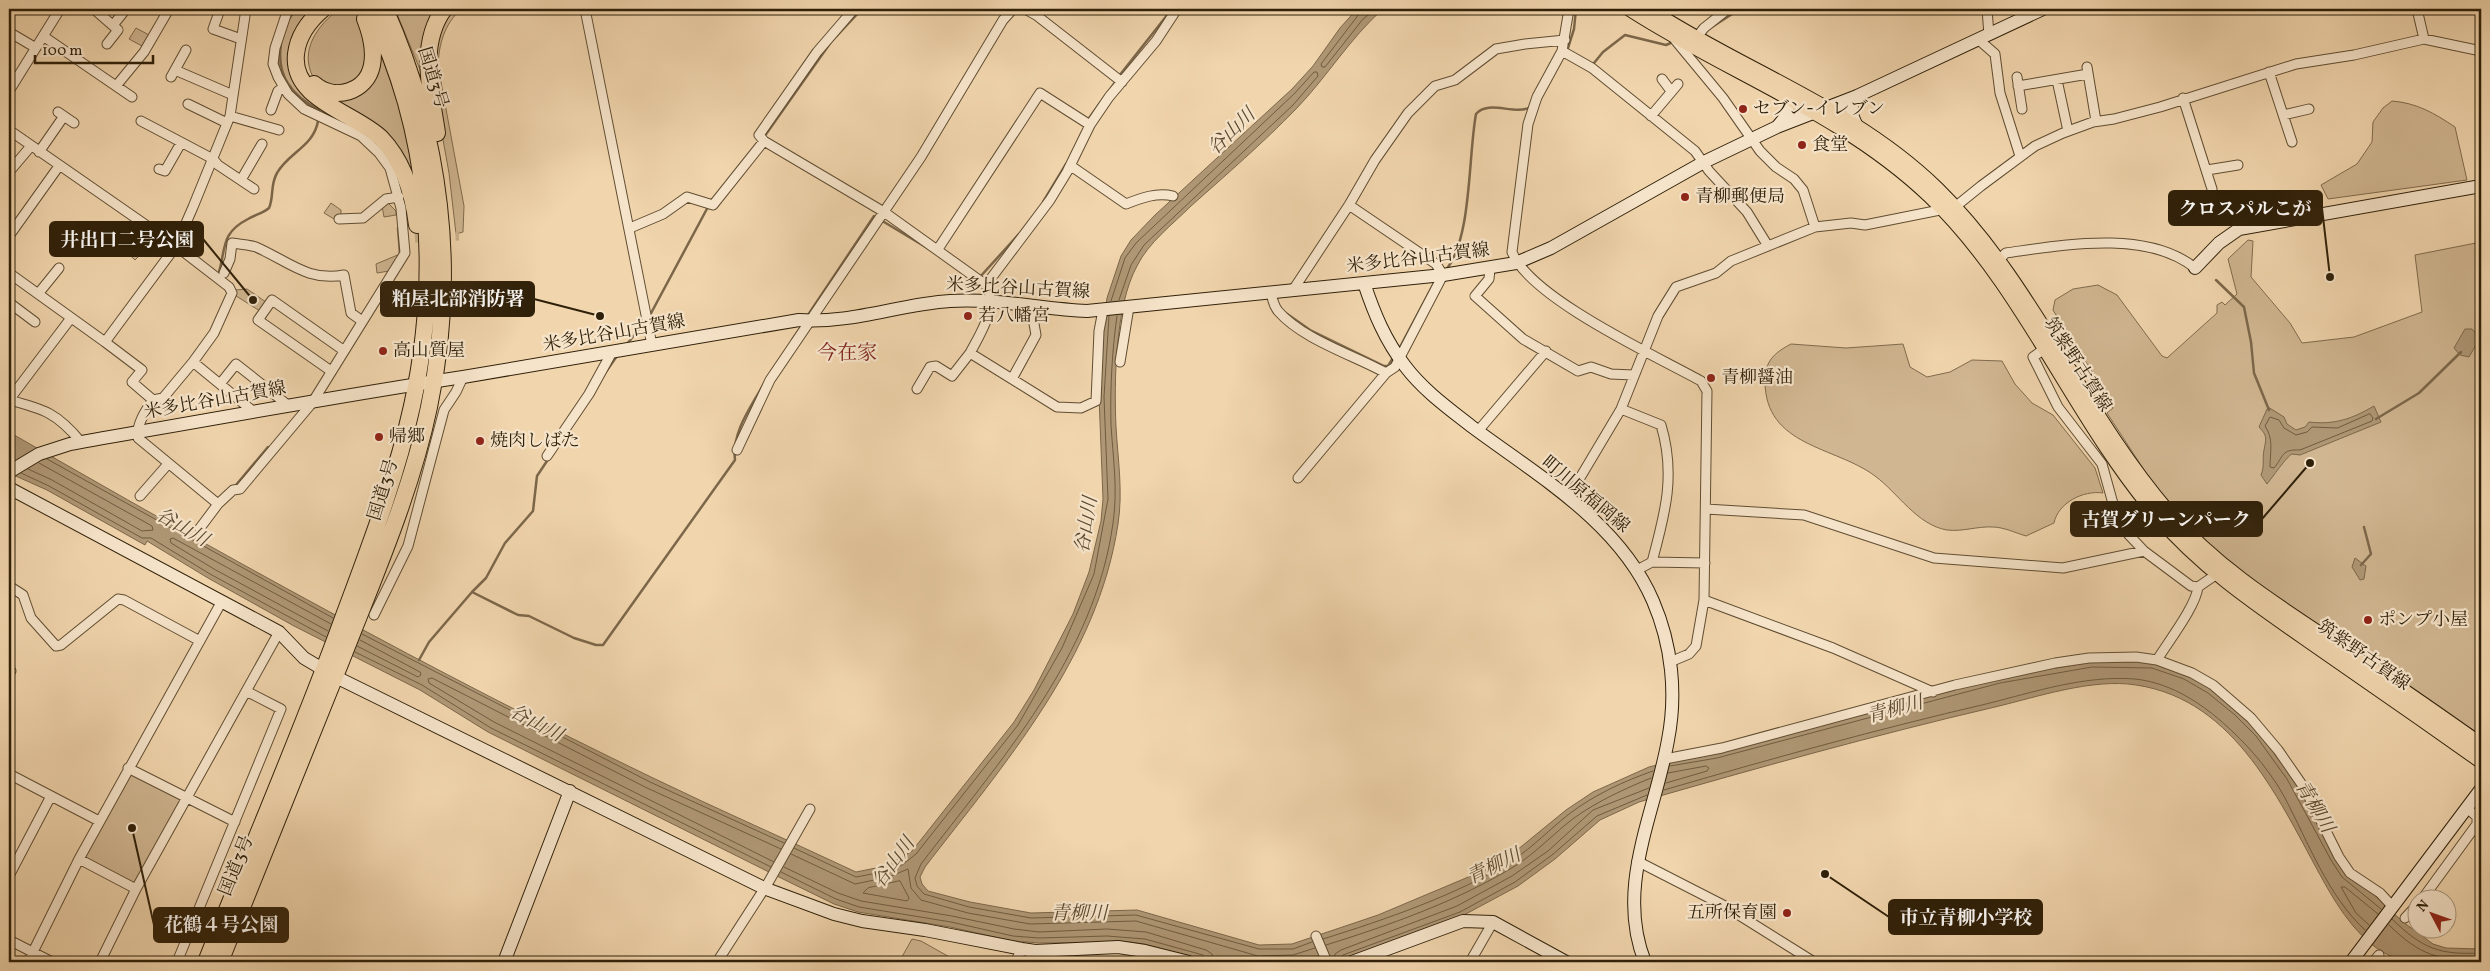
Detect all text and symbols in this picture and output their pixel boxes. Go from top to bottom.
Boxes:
scale bar [35,32,152,64]
text: 100 m [42,41,82,62]
street label: 国道3号 [411,44,453,112]
place label: セブン-イレブン [1753,97,1885,122]
water label: 谷山川 [1202,101,1263,161]
marker: セブン-イレブン [1737,103,1749,115]
place label: 食堂 [1812,133,1848,158]
marker: 食堂 [1796,139,1808,151]
place label: 青柳郵便局 [1695,185,1785,210]
marker: 青柳郵便局 [1679,191,1691,203]
callout: クロスパルこが [2169,191,2322,225]
text: クロスパルこが [2178,197,2312,223]
callout: 井出口二号公園 [50,222,203,256]
text: 井出口二号公園 [60,228,194,254]
street label: 米多比谷山古賀線 [1345,238,1491,280]
street label: 米多比谷山古賀線 [945,273,1091,305]
callout: 粕屋北部消防署 [381,282,534,316]
text: 粕屋北部消防署 [391,287,525,313]
place label: 若八幡宮 [978,304,1050,329]
street label: 米多比谷山古賀線 [541,309,687,359]
marker: 若八幡宮 [962,310,974,322]
street label: 筑紫野古賀線 [2037,313,2117,417]
place label: 高山質屋 [393,339,465,364]
district label: 今在家 [817,340,877,368]
marker: 高山質屋 [377,345,389,357]
place label: 青柳醤油 [1721,366,1793,391]
marker: 青柳醤油 [1705,372,1717,384]
street label: 米多比谷山古賀線 [142,376,288,426]
place label: 帰郷 [389,425,425,450]
place label: 焼肉しばた [490,429,580,454]
marker: 帰郷 [373,431,385,443]
marker: 焼肉しばた [474,435,486,447]
street label: 町川原福岡線 [1536,451,1634,539]
street label: 国道3号 [363,456,405,524]
water label: 谷山川 [1070,493,1105,555]
water label: 谷山川 [151,502,215,555]
callout: 古賀グリーンパーク [2071,502,2262,536]
text: 古賀グリーンパーク [2081,508,2251,534]
place label: ポンプ小屋 [2378,608,2468,633]
marker: ポンプ小屋 [2362,614,2374,626]
street label: 筑紫野古賀線 [2312,615,2414,697]
water label: 青柳川 [1864,690,1928,730]
water label: 谷山川 [505,699,569,750]
water label: 青柳川 [2288,776,2341,840]
water label: 谷山川 [867,831,922,894]
street label: 国道3号 [214,832,260,900]
water label: 青柳川 [1463,842,1527,891]
north arrow [2408,888,2458,938]
text: N [2413,896,2434,917]
callout: 市立青柳小学校 [1889,900,2042,934]
water label: 青柳川 [1050,901,1109,927]
place label: 五所保育園 [1687,901,1777,926]
text: 市立青柳小学校 [1899,906,2033,932]
marker: 五所保育園 [1781,907,1793,919]
callout: 花鶴４号公園 [154,908,288,942]
text: 花鶴４号公園 [164,913,278,939]

